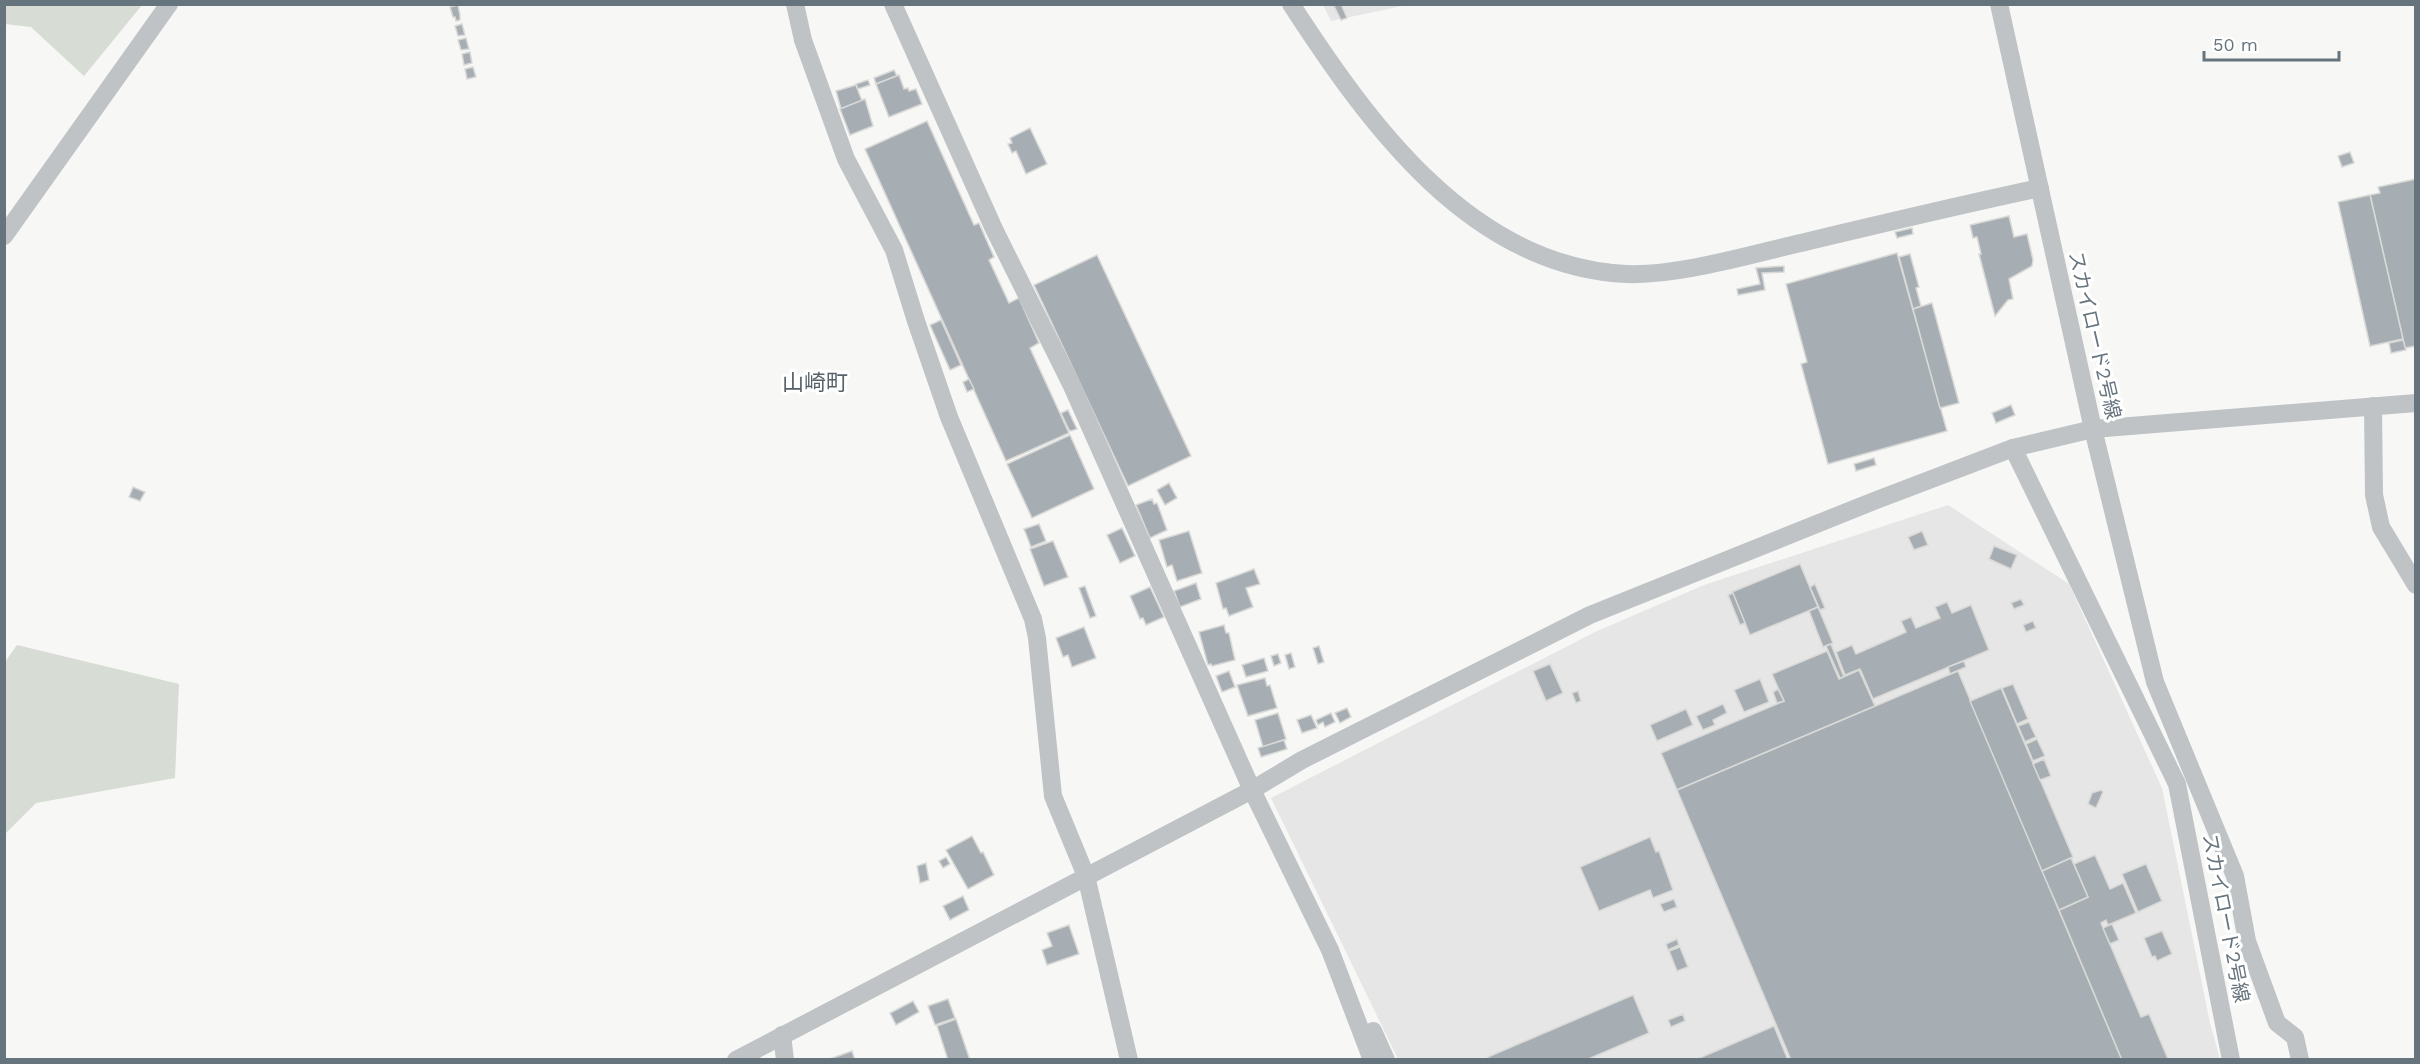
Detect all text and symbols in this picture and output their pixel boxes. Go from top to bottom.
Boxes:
scale bar [2204,24,2339,62]
text: 50 m [2213,34,2258,55]
street label: スカイロード2号線 [2064,249,2126,421]
district label: 山崎町 [782,370,848,395]
street label: スカイロード2号線 [2198,831,2254,1005]

